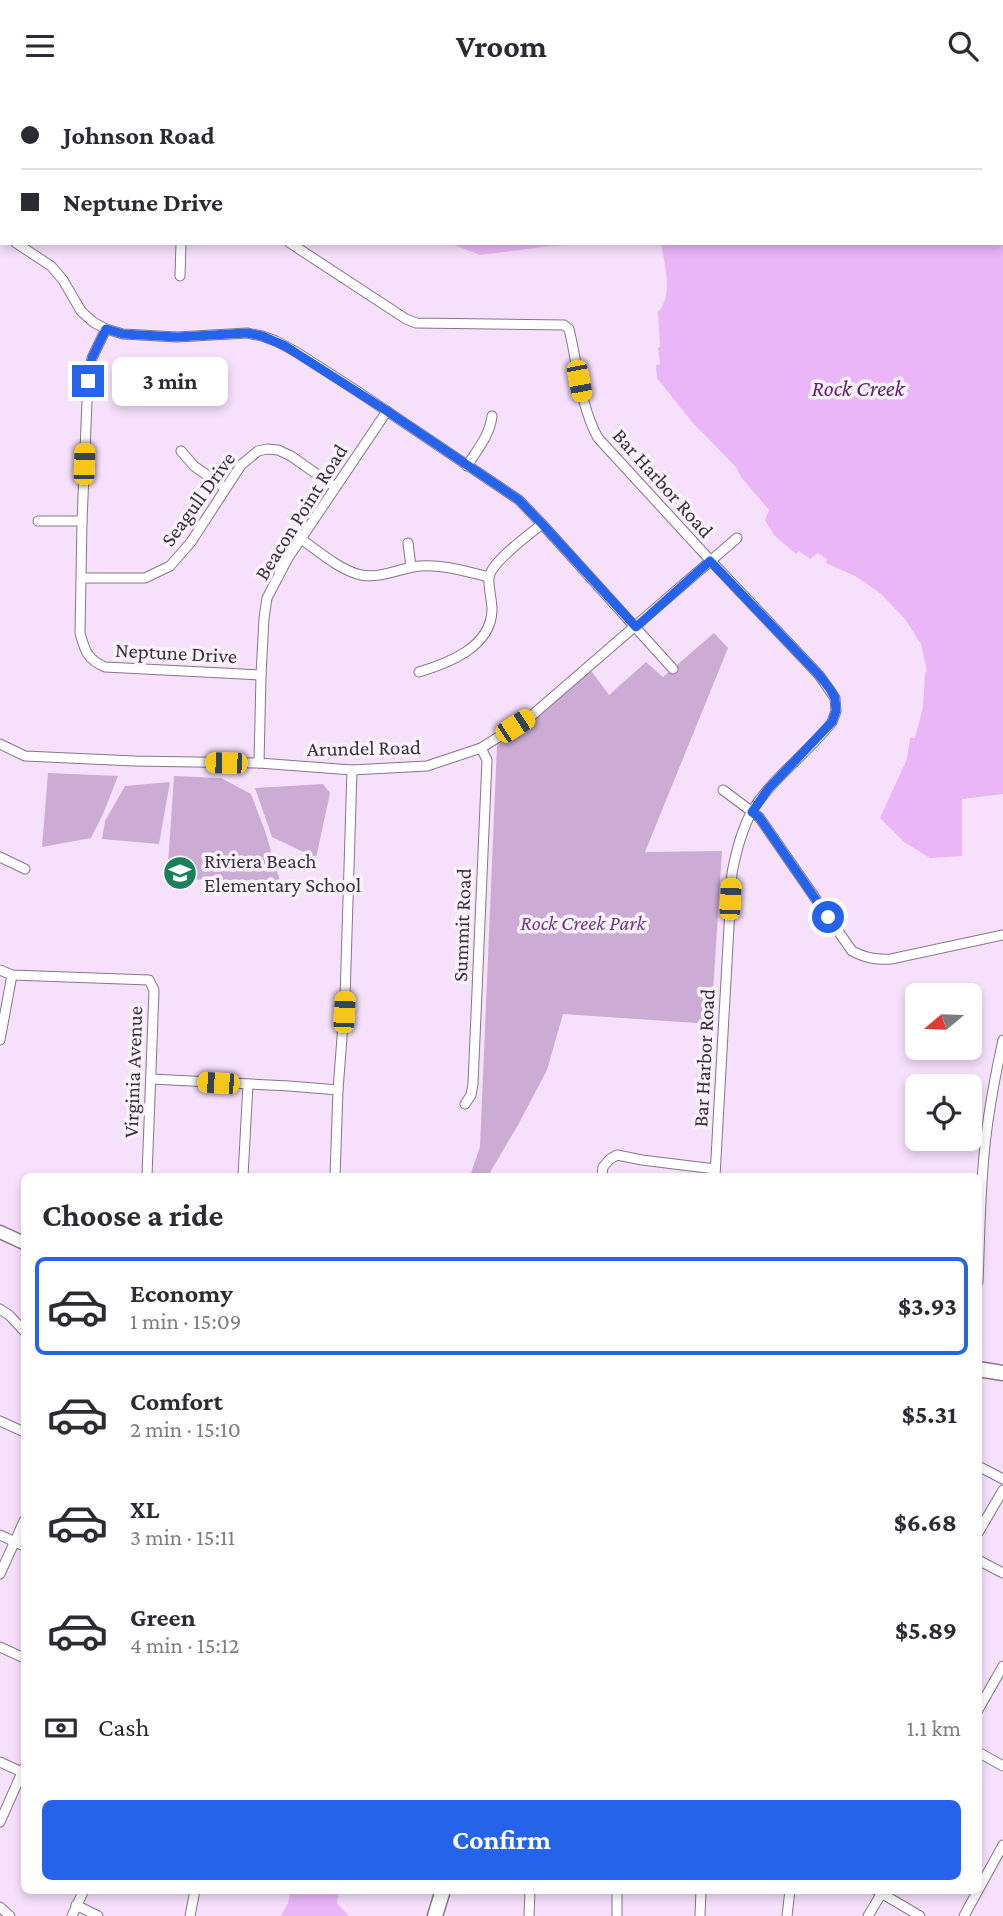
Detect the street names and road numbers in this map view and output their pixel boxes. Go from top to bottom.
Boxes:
street label: Bar Harbor Road [608,423,718,543]
street label: Beacon Point Road [250,440,352,584]
street label: Seagull Drive [156,447,240,551]
street label: Neptune Drive [114,638,238,668]
street label: Arundel Road [307,735,421,761]
street label: Summit Road [448,868,476,982]
street label: Bar Harbor Road [688,988,720,1128]
street label: Virginia Avenue [119,1006,147,1138]

